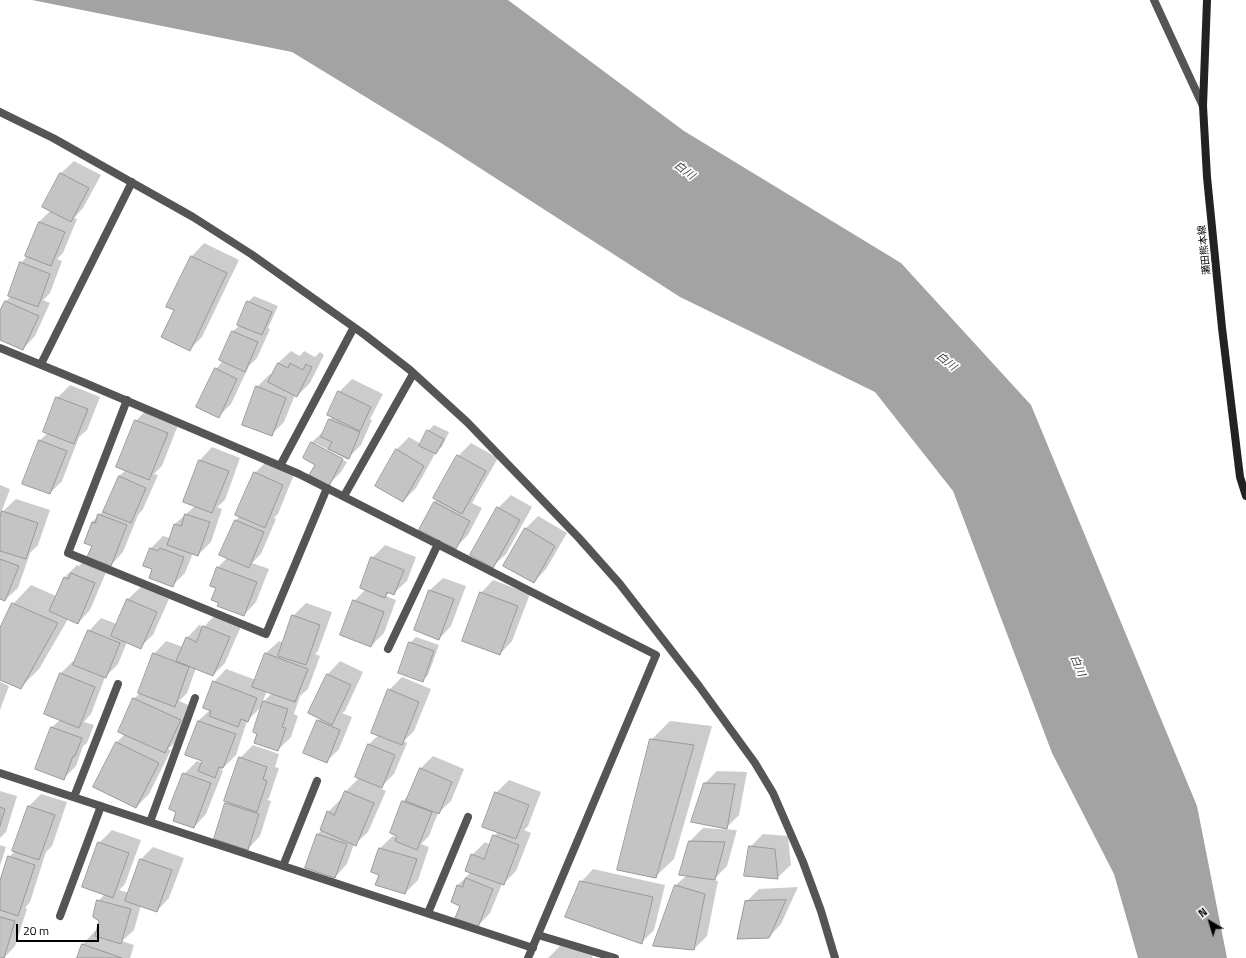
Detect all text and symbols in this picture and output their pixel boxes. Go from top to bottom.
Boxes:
water label: 白川 [671,159,697,183]
street label: 瀬田熊本線 [1196,225,1214,275]
water label: 白川 [933,350,959,374]
water label: 白川 [1067,653,1087,679]
north arrow [1190,902,1230,942]
text: N [1195,904,1211,921]
scale bar [18,916,101,942]
text: 20 m [23,921,49,940]

